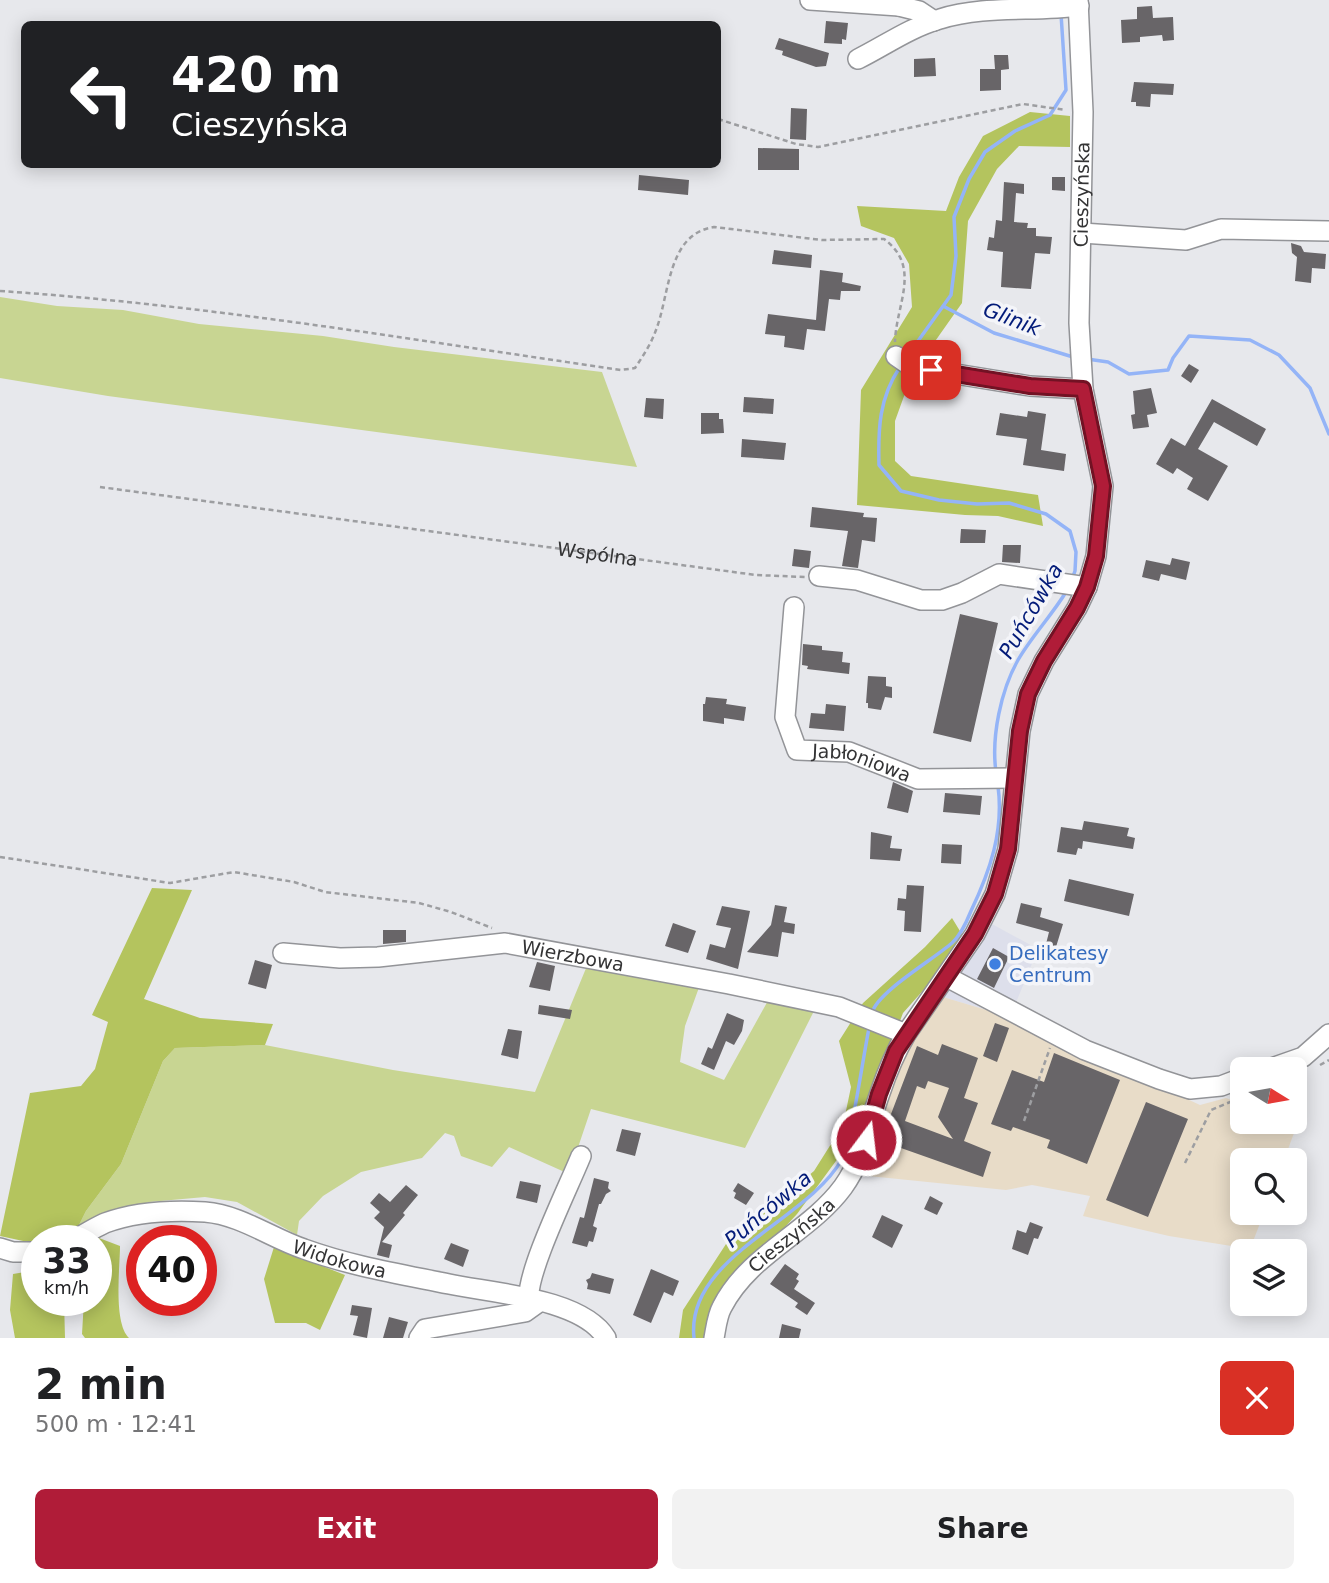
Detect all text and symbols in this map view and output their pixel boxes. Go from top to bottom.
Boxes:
text: 420 m [171,47,341,104]
icon: left [56,49,147,140]
text: Cieszyńska [171,106,349,144]
street label: Cieszyńska [1069,141,1093,247]
water label: Glinik [980,297,1045,341]
pin [901,340,961,400]
icon: arrive [912,351,950,389]
street label: Wspólna [556,537,639,570]
water label: Puńcówka [994,559,1068,663]
street label: Jabłoniowa [811,740,914,786]
street label: Wierzbowa [520,935,626,976]
place label: Delikatesy Centrum [1009,942,1108,986]
marker: Delikatesy Centrum [987,956,1003,972]
north arrow [1230,1057,1307,1134]
map controls [1230,1057,1307,1316]
position arrow [829,1103,903,1177]
button: search [1230,1148,1307,1225]
water label: Puńcówka [720,1166,816,1252]
street label: Cieszyńska [743,1193,839,1277]
speed limit sign: 40 [126,1225,217,1316]
street label: Widokowa [290,1235,388,1282]
button: layers [1230,1239,1307,1316]
text: 33 [42,1241,91,1281]
text: km/h [44,1277,89,1298]
text: 2 min [35,1360,167,1409]
button: close [1220,1361,1294,1435]
text: 500 m · 12:41 [35,1411,197,1437]
button: Exit [35,1489,658,1569]
button: Share [672,1489,1294,1569]

